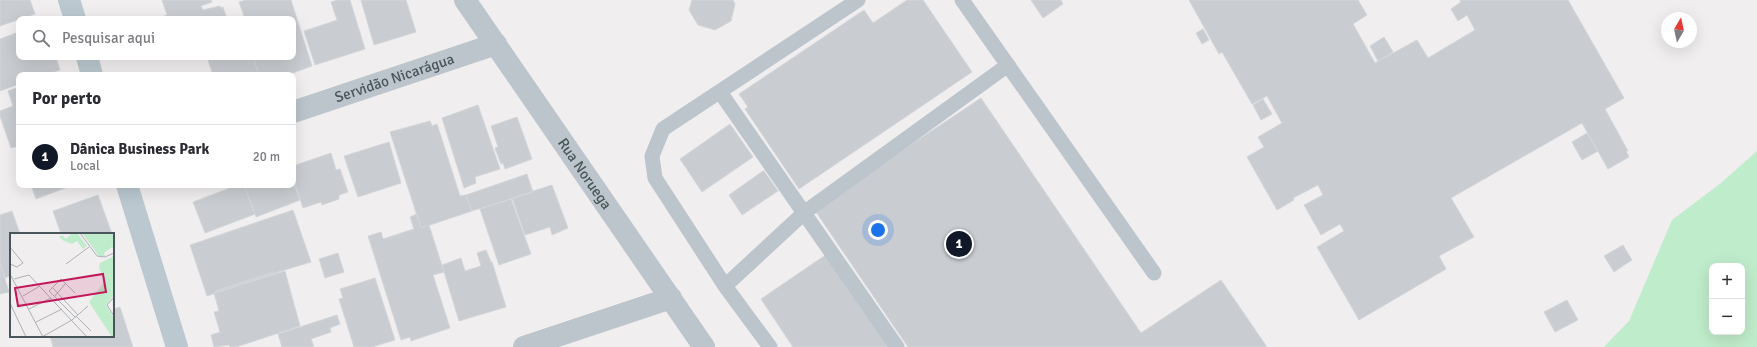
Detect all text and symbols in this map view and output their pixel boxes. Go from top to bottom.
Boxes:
north arrow [1661,12,1697,48]
search box [16,16,296,60]
icon: search [30,27,52,49]
text: Pesquisar aqui [62,29,155,47]
street label: Servidão Nicarágua [332,50,457,106]
text: Por perto [32,88,101,109]
street label: Rua Noruega [554,135,616,213]
text: Dânica Business Park [70,140,209,158]
text: 1 [41,149,49,165]
text: 20 m [253,149,280,165]
text: Local [70,158,100,174]
your location [868,220,888,240]
pin: 1 [946,229,972,259]
inset map [10,233,114,337]
map controls [1709,263,1745,335]
button: + [1709,263,1745,299]
button: − [1709,299,1745,335]

